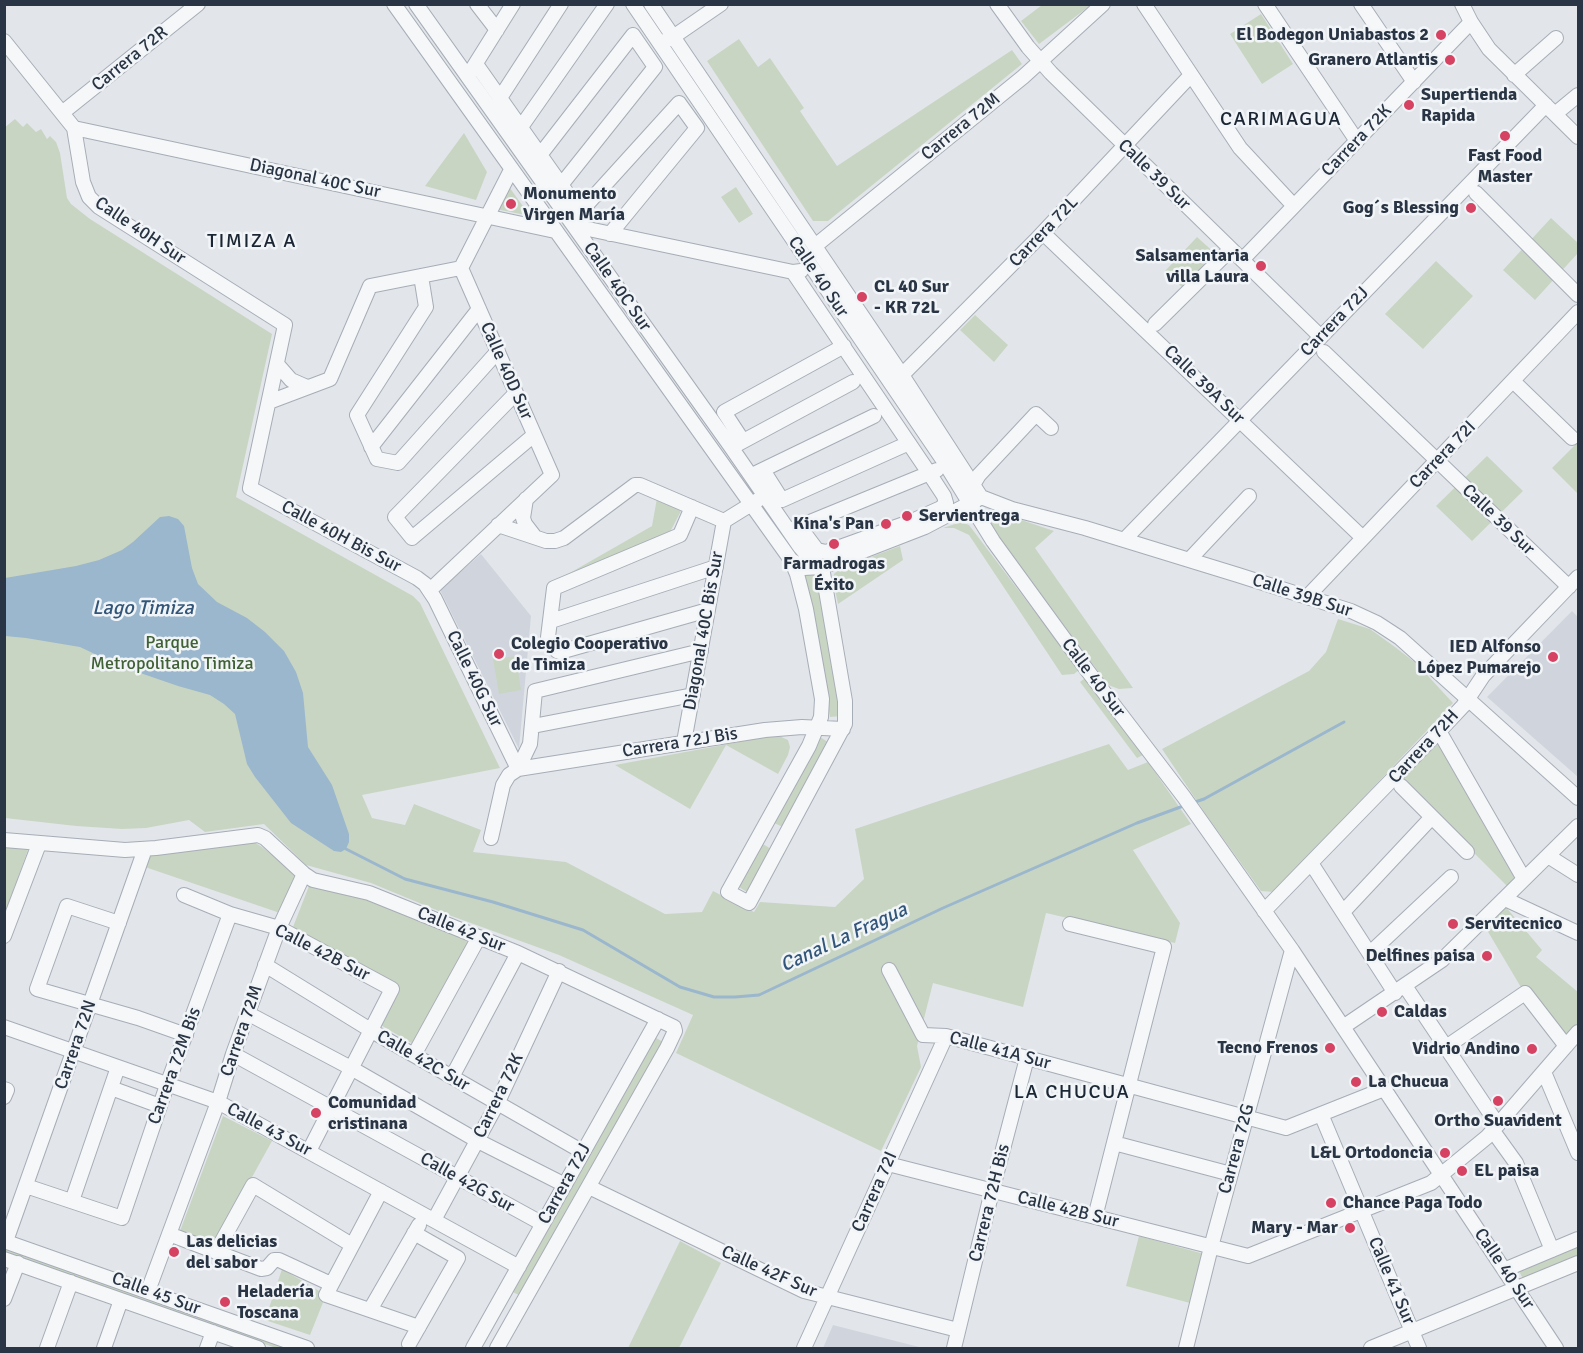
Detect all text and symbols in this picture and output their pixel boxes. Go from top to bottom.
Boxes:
street label: Carrera 72R [88,22,172,96]
place label: El Bodegon Uniabastos 2 [1236,24,1429,46]
marker: El Bodegon Uniabastos 2 [1434,28,1448,42]
place label: Granero Atlantis [1308,49,1438,71]
marker: Granero Atlantis [1443,53,1457,67]
place label: Supertienda Rapida [1421,84,1517,127]
street label: Carrera 72M [917,89,1005,165]
marker: Supertienda Rapida [1402,98,1416,112]
street label: Carrera 72K [1317,101,1397,181]
district label: CARIMAGUA [1220,108,1342,132]
marker: Fast Food Master [1498,129,1512,143]
street label: Calle 39 Sur [1113,135,1195,215]
place label: Fast Food Master [1468,145,1542,188]
street label: Diagonal 40C Sur [248,155,382,203]
place label: Monumento Virgen María [523,183,625,226]
street label: Carrera 72L [1005,192,1083,272]
street label: Calle 40H Sur [90,193,190,269]
marker: Monumento Virgen María [504,197,518,211]
place label: Gog´s Blessing [1343,197,1459,219]
marker: Gog´s Blessing [1464,201,1478,215]
district label: TIMIZA A [207,230,297,254]
street label: Calle 40 Sur [783,232,853,322]
street label: Calle 40C Sur [578,238,656,336]
place label: Salsamentaria villa Laura [1135,245,1249,288]
marker: Salsamentaria villa Laura [1254,259,1268,273]
place label: CL 40 Sur - KR 72L [874,276,949,318]
street label: Carrera 72J [1296,283,1374,361]
marker: CL 40 Sur - KR 72L [855,290,869,304]
street label: Calle 40D Sur [475,319,537,423]
street label: Calle 39A Sur [1159,341,1249,429]
street label: Carrera 72I [1405,417,1481,493]
street label: Calle 39 Sur [1457,480,1539,560]
street label: Calle 40H Bis Sur [277,496,405,578]
place label: Servientrega [919,505,1020,527]
marker: Servientrega [900,509,914,523]
place label: Kina's Pan [793,513,874,535]
marker: Kina's Pan [879,517,893,531]
marker: Farmadrogas Éxito [827,537,841,551]
street label: Diagonal 40C Bis Sur [679,550,729,712]
place label: Farmadrogas Éxito [783,553,885,596]
street label: Calle 39B Sur [1249,570,1355,622]
water label: Lago Timiza [92,597,194,621]
street label: Calle 40G Sur [441,627,507,731]
park label: Parque Metropolitano Timiza [90,632,254,674]
place label: Colegio Cooperativo de Timiza [511,633,668,676]
street label: Calle 40 Sur [1056,634,1130,722]
place label: IED Alfonso López Pumarejo [1417,636,1541,678]
marker: Colegio Cooperativo de Timiza [492,647,506,661]
marker: IED Alfonso López Pumarejo [1546,650,1560,664]
street label: Carrera 72H [1384,706,1464,788]
street label: Carrera 72J Bis [621,723,739,763]
water label: Canal La Fragua [777,898,911,978]
street label: Calle 42 Sur [414,903,508,957]
place label: Servitecnico [1465,913,1562,935]
marker: Servitecnico [1446,917,1460,931]
street label: Calle 42B Sur [271,920,373,986]
place label: Delfines paisa [1365,945,1475,967]
marker: Delfines paisa [1480,949,1494,963]
street label: Carrera 72M [216,982,268,1080]
street label: Carrera 72N [51,997,101,1093]
place label: Caldas [1394,1001,1447,1023]
street label: Carrera 72M Bis [144,1005,206,1127]
marker: Caldas [1375,1005,1389,1019]
street label: Calle 42C Sur [373,1026,473,1096]
street label: Calle 41A Sur [947,1027,1053,1075]
place label: Tecno Frenos [1217,1037,1318,1059]
place label: Vidrio Andino [1412,1038,1520,1060]
marker: Tecno Frenos [1323,1041,1337,1055]
marker: Vidrio Andino [1525,1042,1539,1056]
street label: Carrera 72K [469,1050,529,1142]
place label: La Chucua [1368,1071,1449,1093]
marker: La Chucua [1349,1075,1363,1089]
district label: LA CHUCUA [1014,1081,1130,1105]
place label: Comunidad cristinana [328,1092,416,1134]
marker: Ortho Suavident [1491,1094,1505,1108]
street label: Calle 43 Sur [223,1099,315,1161]
street label: Carrera 72G [1215,1102,1259,1196]
marker: Comunidad cristinana [309,1106,323,1120]
place label: Ortho Suavident [1434,1110,1562,1132]
street label: Carrera 72J [534,1140,596,1228]
street label: Carrera 72H Bis [965,1142,1015,1264]
place label: L&L Ortodoncia [1310,1142,1433,1164]
marker: L&L Ortodoncia [1438,1146,1452,1160]
street label: Calle 42G Sur [416,1148,518,1218]
street label: Carrera 72I [848,1148,902,1236]
place label: EL paisa [1474,1160,1539,1182]
marker: EL paisa [1455,1164,1469,1178]
street label: Calle 42B Sur [1015,1187,1121,1233]
place label: Chance Paga Todo [1343,1192,1482,1214]
marker: Chance Paga Todo [1324,1196,1338,1210]
place label: Mary - Mar [1251,1217,1338,1239]
marker: Mary - Mar [1343,1221,1357,1235]
street label: Calle 40 Sur [1469,1224,1539,1314]
place label: Las delicias del sabor [186,1231,277,1274]
street label: Calle 41 Sur [1363,1234,1419,1328]
street label: Calle 42F Sur [718,1241,820,1303]
marker: Las delicias del sabor [167,1245,181,1259]
street label: Calle 45 Sur [109,1268,203,1320]
place label: Heladería Toscana [237,1281,314,1324]
marker: Heladería Toscana [218,1295,232,1309]

